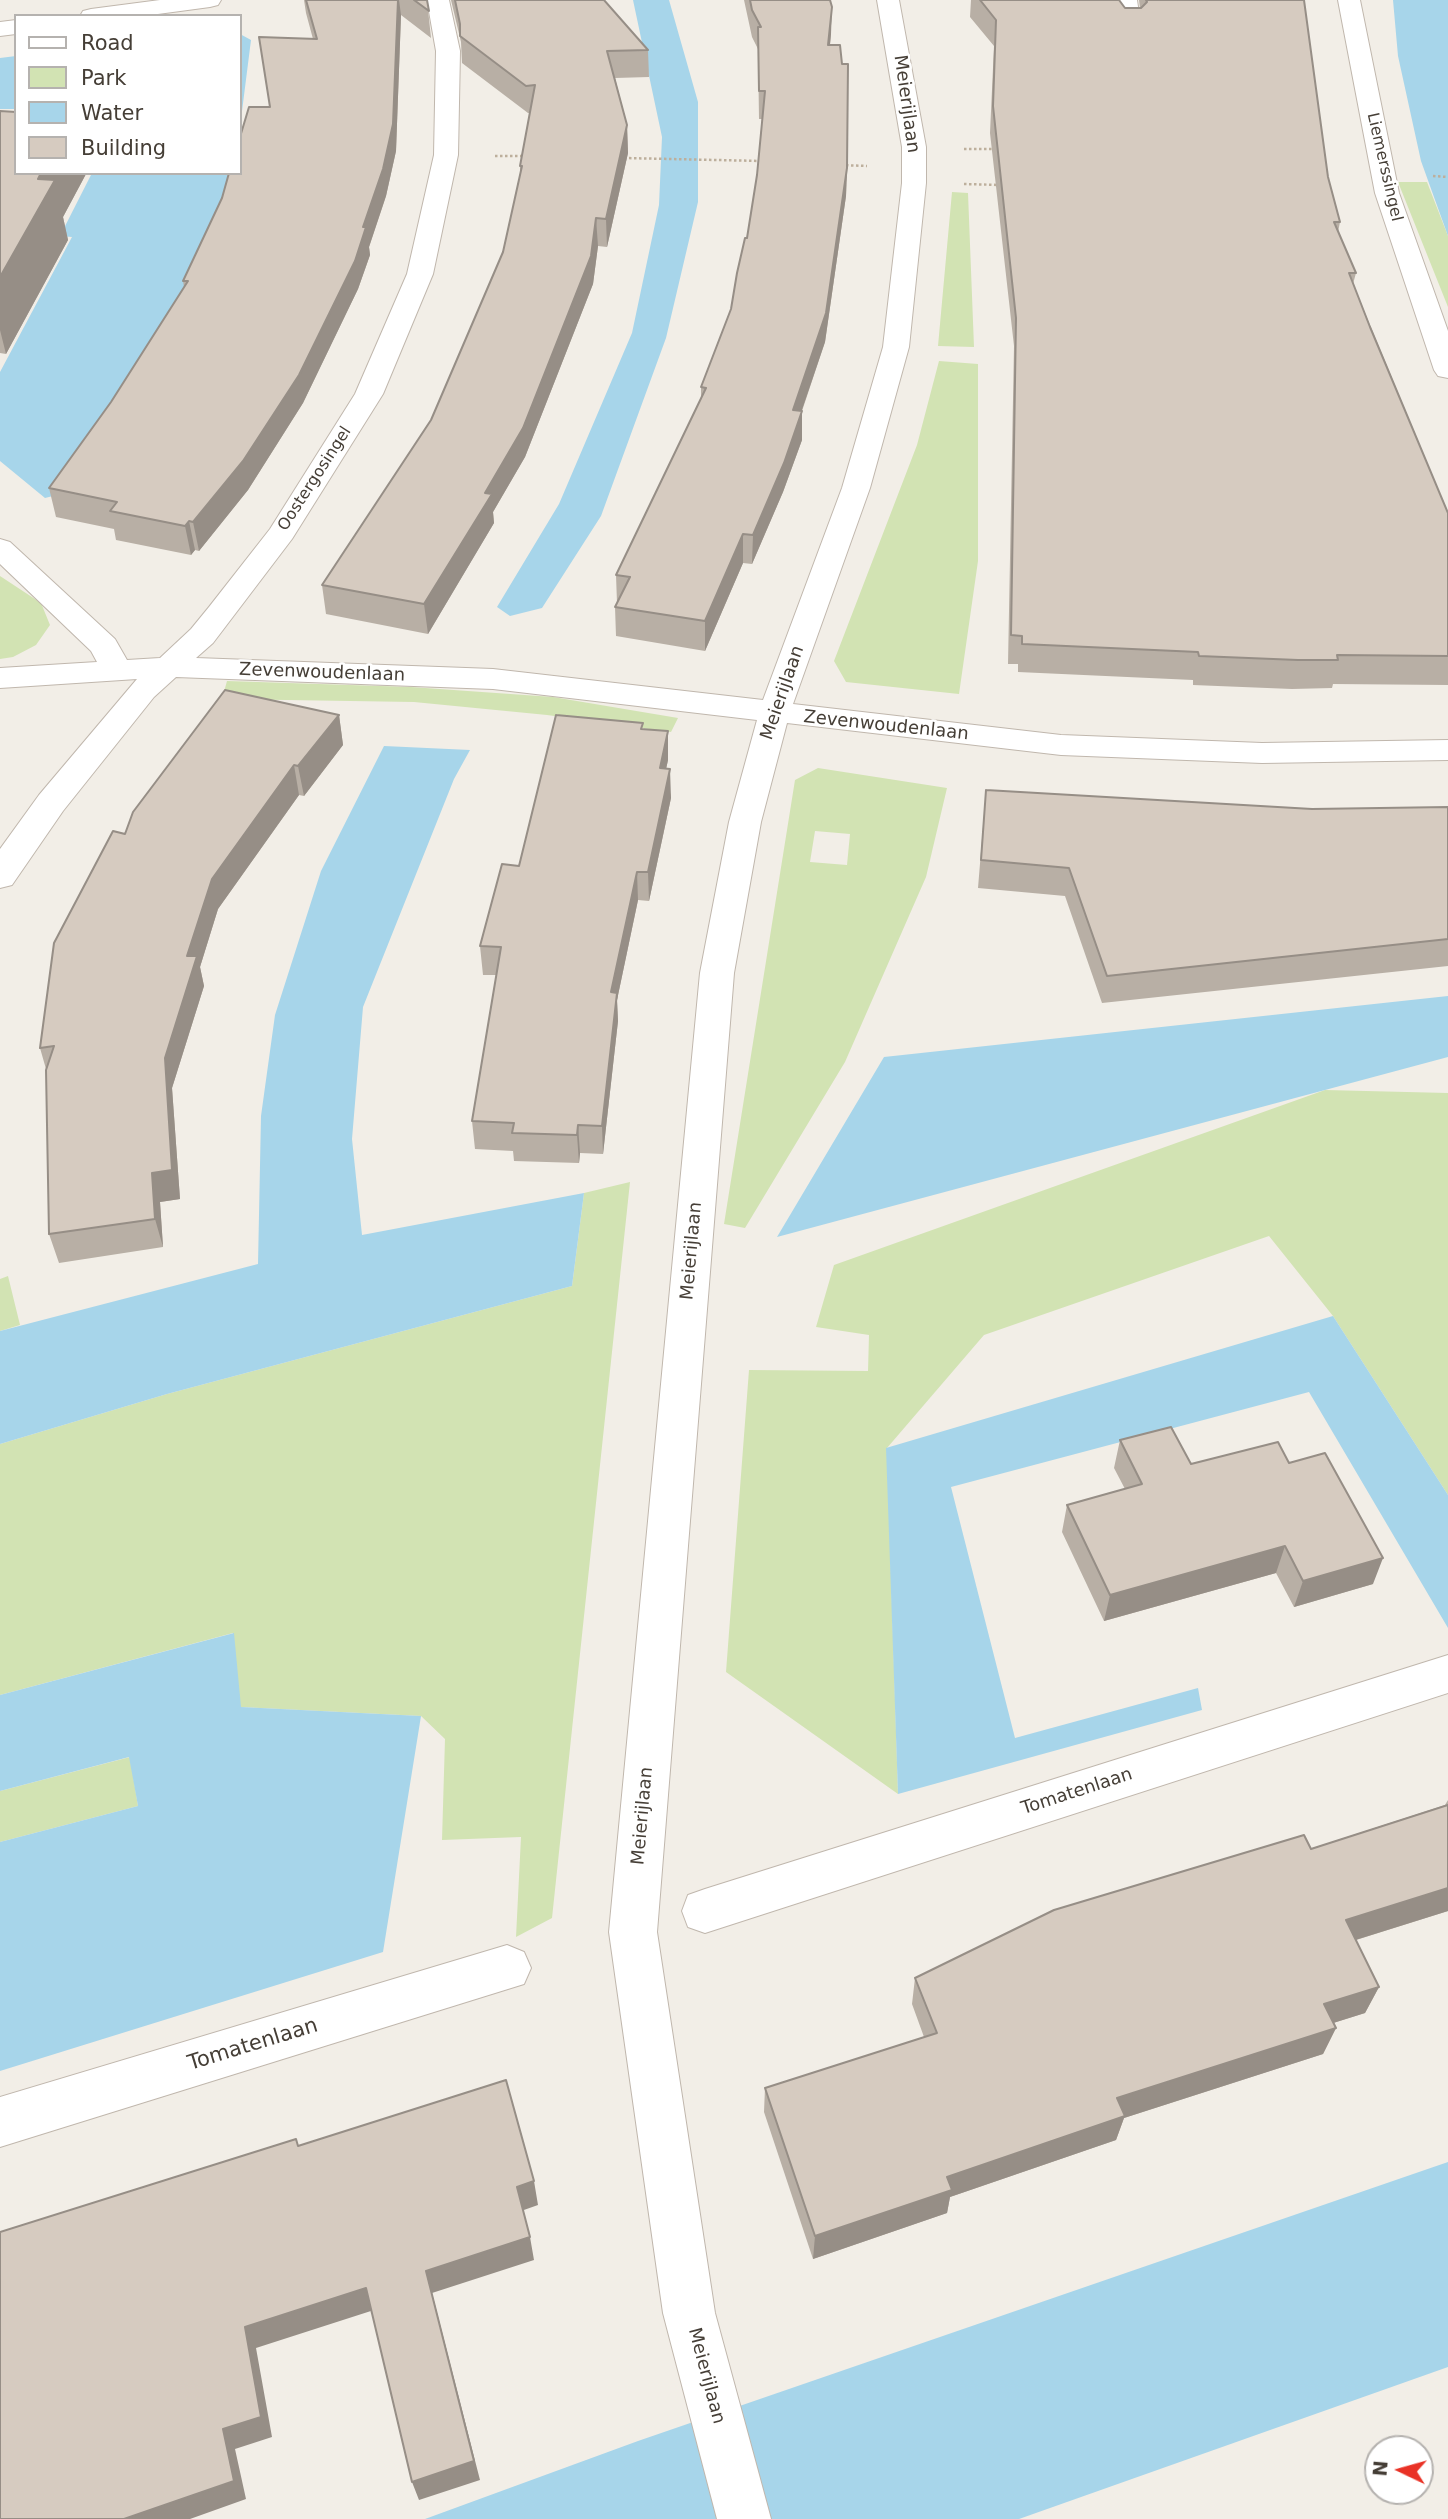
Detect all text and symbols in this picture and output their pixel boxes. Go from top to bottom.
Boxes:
legend [14,14,242,175]
text: Road [81,31,134,55]
street label: Meierijlaan [888,54,924,154]
text: Park [81,66,126,90]
text: Water [81,101,143,125]
street label: Liemerssingel [1362,111,1406,223]
text: Building [81,136,166,160]
street label: Oostergosingel [274,423,356,535]
street label: Meierijlaan [757,643,809,743]
street label: Zevenwoudenlaan [239,659,405,687]
street label: Zevenwoudenlaan [802,707,970,745]
street label: Meierijlaan [677,1201,707,1301]
street label: Tomatenlaan [1019,1764,1135,1820]
street label: Meierijlaan [628,1766,658,1866]
street label: Tomatenlaan [185,2013,321,2077]
street label: Meierijlaan [683,2326,729,2426]
north arrow [1364,2435,1434,2505]
text: N [1368,2459,1392,2477]

